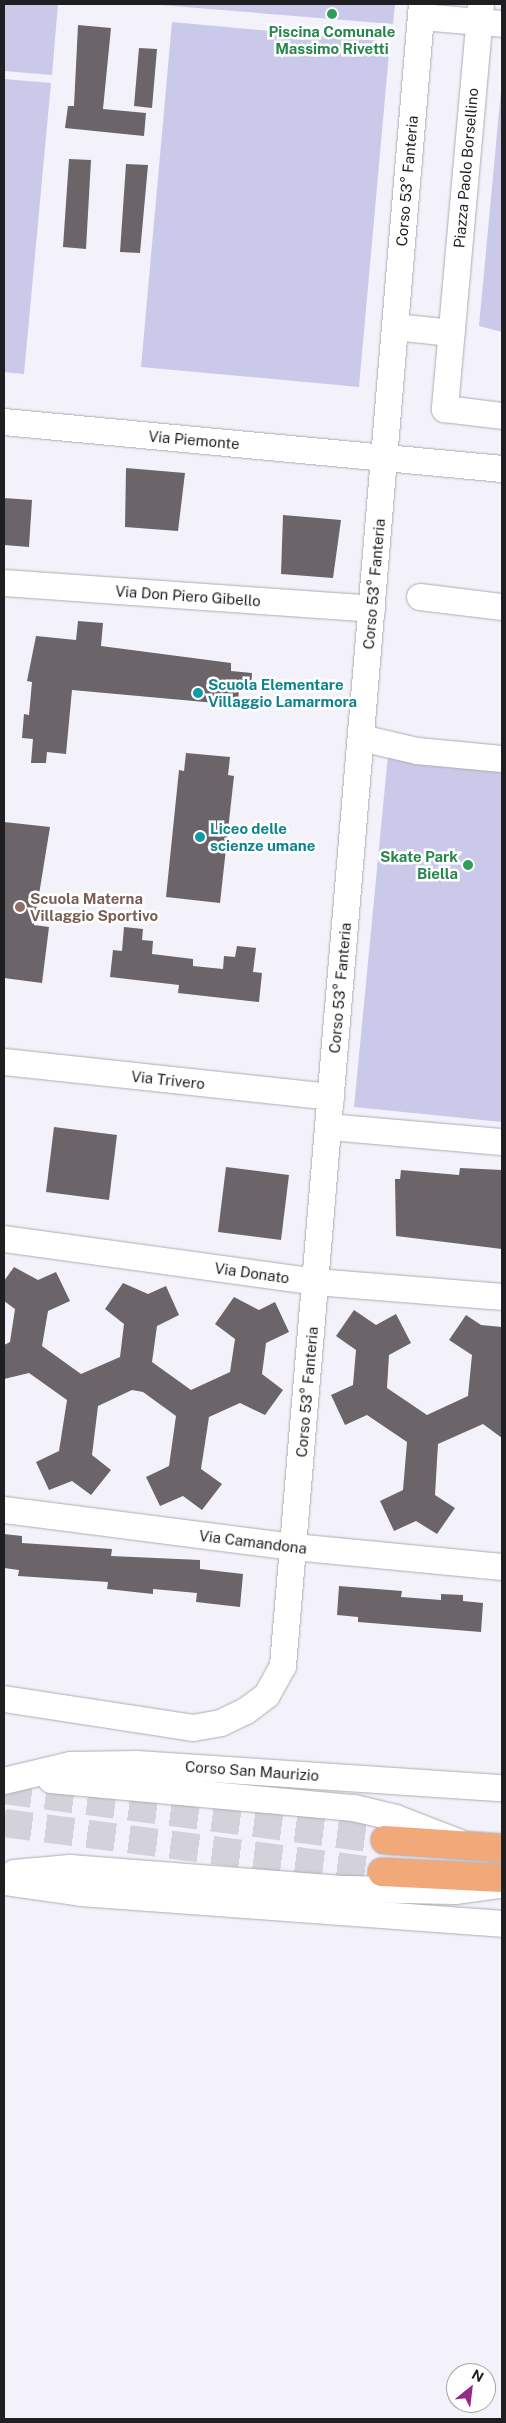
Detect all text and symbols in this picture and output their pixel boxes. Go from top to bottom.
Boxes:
marker: Piscina Comunale Massimo Rivetti [326,8,338,20]
place label: Piscina Comunale Massimo Rivetti [269,22,395,57]
street label: Piazza Paolo Borsellino [450,87,482,249]
street label: Corso 53° Fanteria [392,115,422,247]
street label: Via Piemonte [148,427,240,453]
street label: Corso 53° Fanteria [359,518,389,650]
street label: Via Don Piero Gibello [115,582,261,610]
place label: Scuola Elementare Villaggio Lamarmora [208,675,357,710]
marker: Scuola Elementare Villaggio Lamarmora [192,687,204,699]
place label: Liceo delle scienze umane [210,819,315,854]
marker: Liceo delle scienze umane [194,831,206,843]
place label: Skate Park Biella [380,847,458,882]
marker: Skate Park Biella [462,859,474,871]
place label: Scuola Materna Villaggio Sportivo [30,889,158,924]
marker: Scuola Materna Villaggio Sportivo [14,901,26,913]
street label: Corso 53° Fanteria [325,922,355,1054]
street label: Via Trivero [130,1067,206,1093]
street label: Via Donato [213,1259,291,1287]
street label: Corso 53° Fanteria [292,1326,322,1458]
street label: Via Camandona [198,1526,308,1558]
street label: Corso San Maurizio [184,1757,320,1785]
north arrow [446,2363,496,2413]
text: N [469,2366,486,2385]

